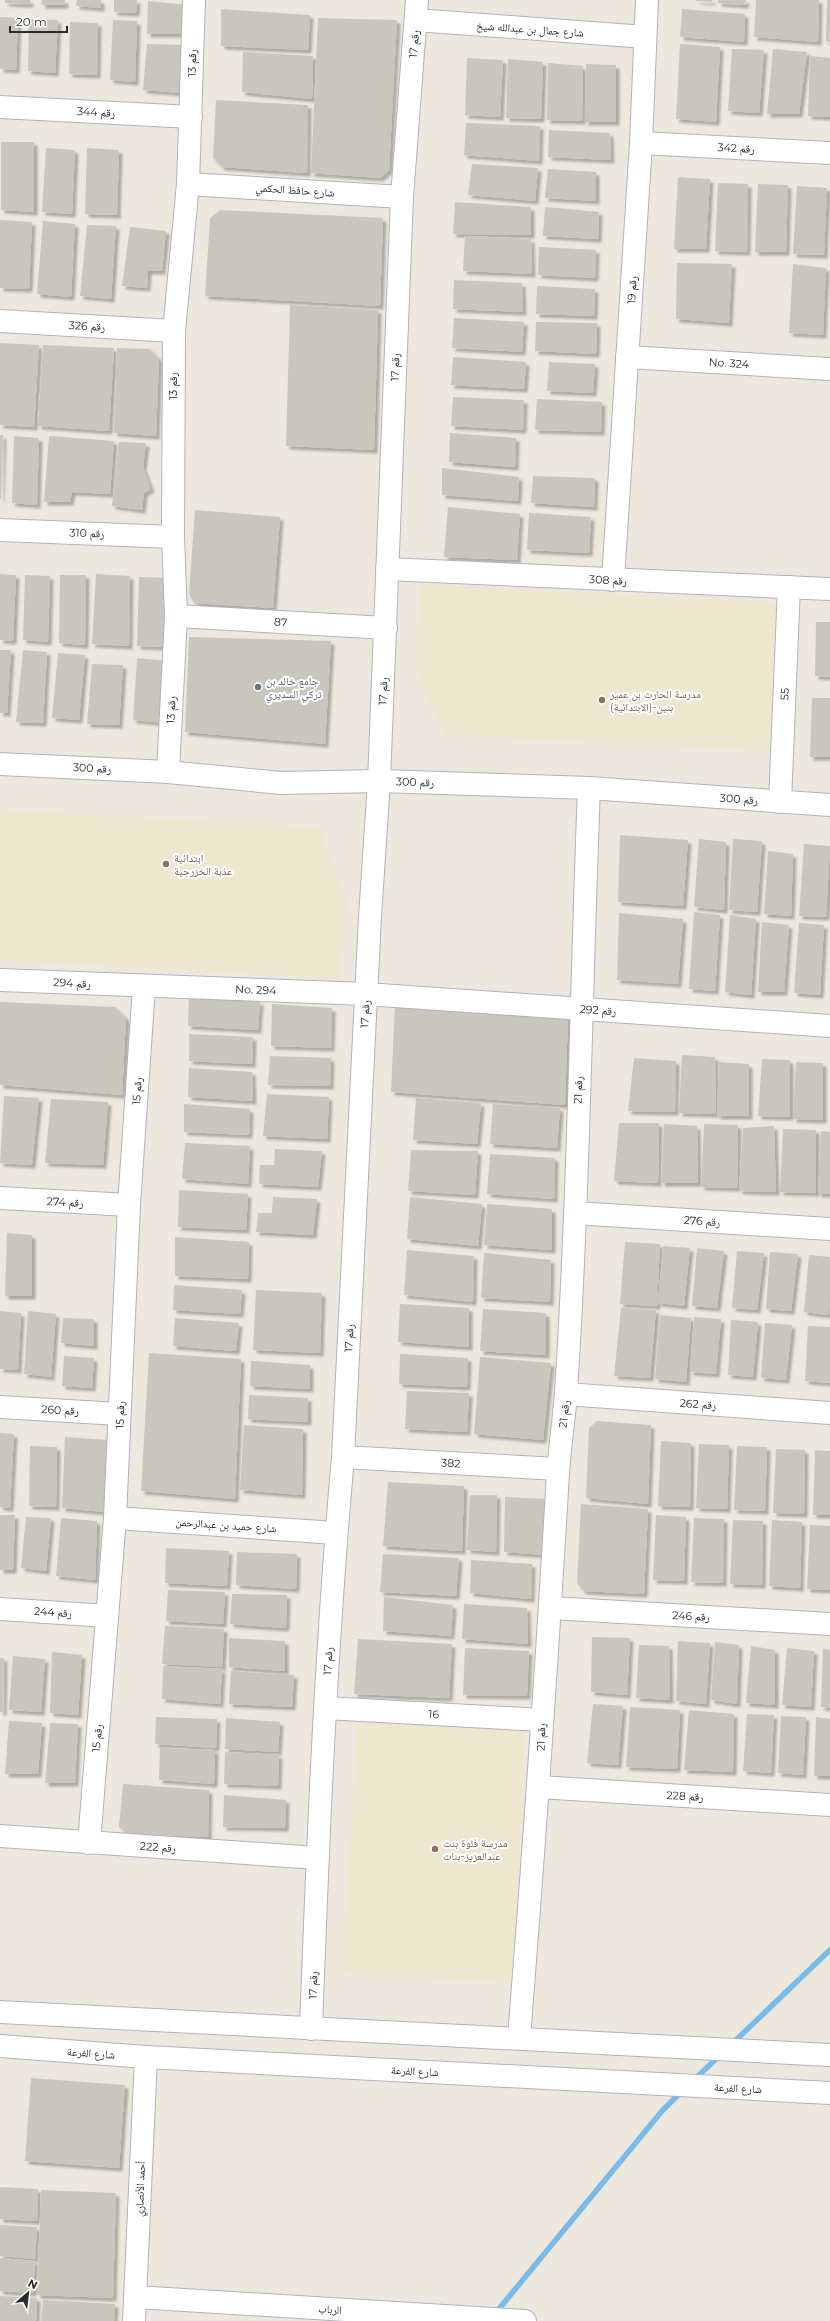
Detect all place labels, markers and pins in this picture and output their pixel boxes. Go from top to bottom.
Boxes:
place label: جامع خالد بن تركي السديري [266,674,322,703]
marker: جامع خالد بن تركي السديري [253,682,263,692]
place label: مدرسة الحارث بن عمير (الابتدائية)-بنين [609,687,701,714]
marker: مدرسة الحارث بن عمير (الابتدائية)-بنين [597,695,607,705]
place label: ابتدائية عذبة الخزرجية [174,851,233,878]
marker: ابتدائية عذبة الخزرجية [161,859,171,869]
place label: مدرسة فلوة بنت عبدالعزيز-بنات [443,1836,508,1863]
marker: مدرسة فلوة بنت عبدالعزيز-بنات [430,1844,440,1854]

